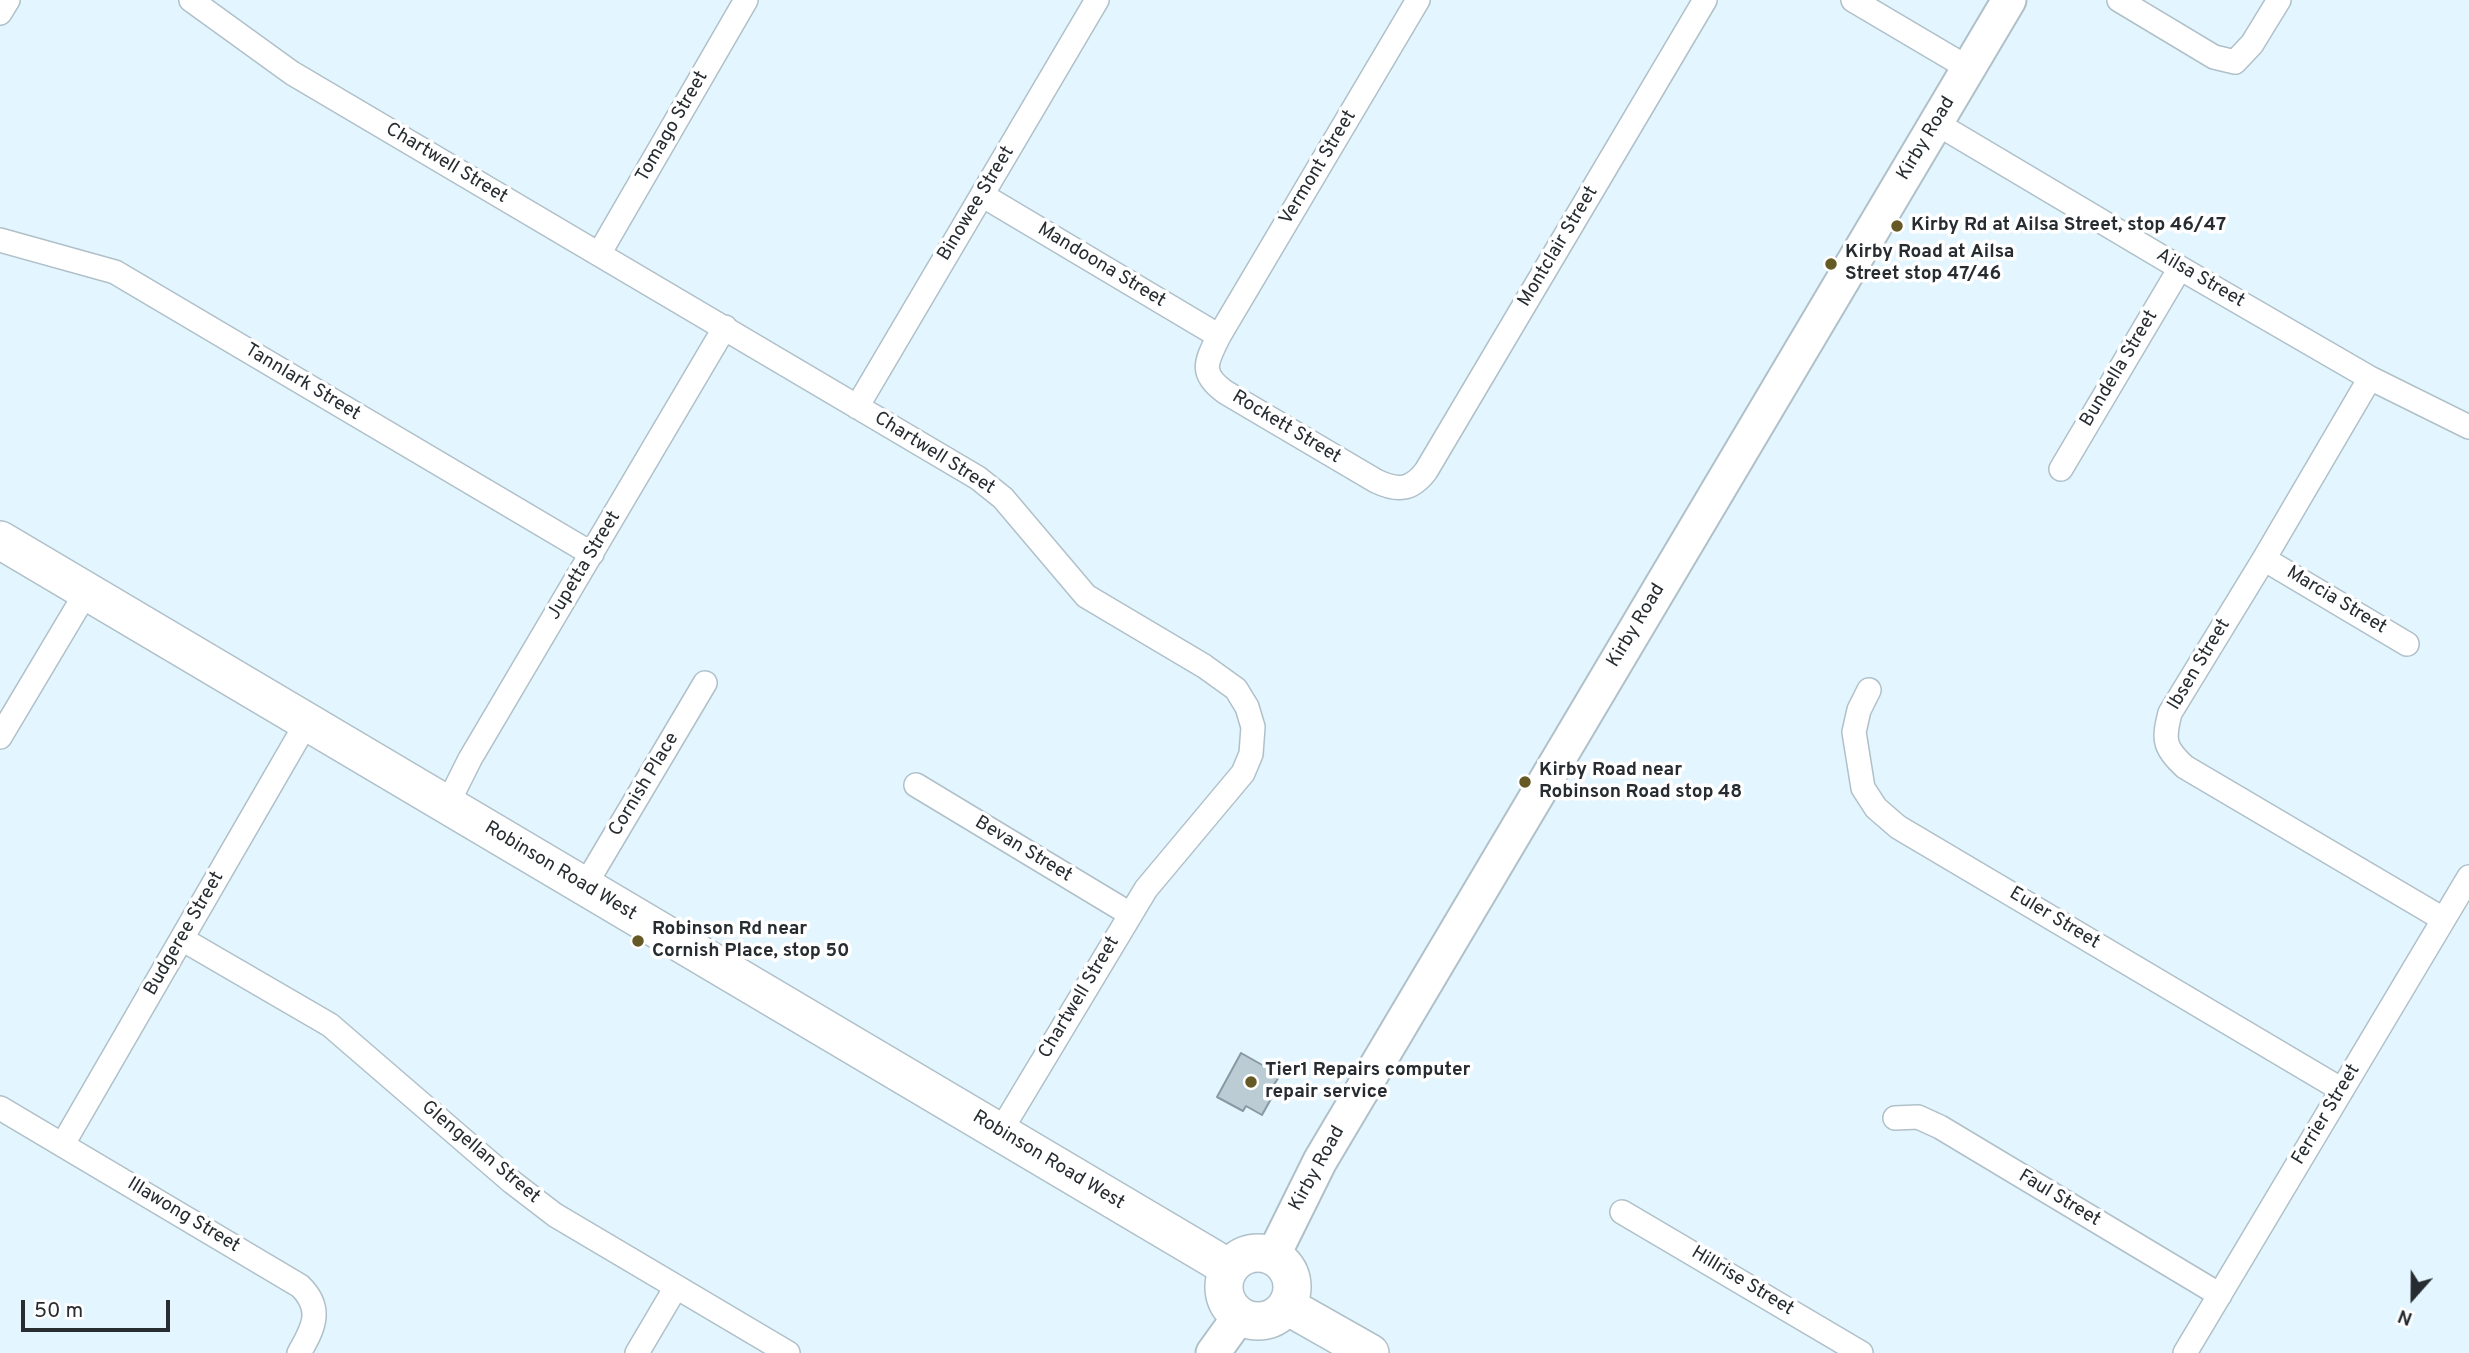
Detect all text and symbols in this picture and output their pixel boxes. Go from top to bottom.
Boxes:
street label: Tomago Street [632,67,714,187]
street label: Kirby Road [1893,93,1961,185]
street label: Vermont Street [1276,107,1362,229]
street label: Chartwell Street [381,119,511,209]
street label: Binowee Street [934,143,1020,265]
street label: Montclair Street [1514,183,1604,311]
place label: Kirby Rd at Ailsa Street, stop 46/47 [1911,215,2226,237]
marker: Kirby Rd at Ailsa Street, stop 46/47 [1889,218,1905,234]
street label: Mandoona Street [1033,219,1169,313]
place label: Kirby Road at Ailsa Street stop 47/46 [1845,242,2014,286]
street label: Ailsa Street [2152,245,2248,313]
marker: Kirby Road at Ailsa Street stop 47/46 [1823,256,1839,272]
street label: Bundella Street [2076,307,2164,431]
street label: Tannlark Street [240,339,364,427]
street label: Rockett Street [1227,387,1345,469]
street label: Chartwell Street [869,408,999,500]
street label: Jupetta Street [544,507,626,625]
street label: Marcia Street [2282,562,2390,640]
street label: Kirby Road [1603,580,1671,672]
street label: Ibsen Street [2164,615,2236,715]
street label: Cornish Place [605,729,685,841]
place label: Kirby Road near Robinson Road stop 48 [1539,760,1742,804]
marker: Kirby Road near Robinson Road stop 48 [1517,774,1533,790]
street label: Bevan Street [970,812,1076,888]
street label: Robinson Road West [480,818,640,926]
street label: Budgeree Street [140,868,230,1000]
street label: Euler Street [2005,883,2103,955]
place label: Robinson Rd near Cornish Place, stop 50 [652,919,850,963]
marker: Robinson Rd near Cornish Place, stop 50 [630,933,646,949]
street label: Chartwell Street [1035,933,1125,1063]
place label: Tier1 Repairs computer repair service [1265,1060,1470,1104]
street label: Ferrier Street [2288,1060,2366,1170]
marker: Tier1 Repairs computer repair service [1243,1074,1259,1090]
street label: Glengellan Street [416,1097,544,1209]
street label: Robinson Road West [968,1107,1128,1215]
street label: Kirby Road [1285,1122,1351,1216]
street label: Faul Street [2014,1166,2104,1232]
street label: Illawong Street [122,1173,244,1259]
street label: Hillrise Street [1686,1242,1798,1322]
north arrow [2378,1262,2448,1332]
scale bar [24,1286,173,1330]
text: 50 m [34,1298,83,1325]
text: N [2395,1303,2416,1330]

